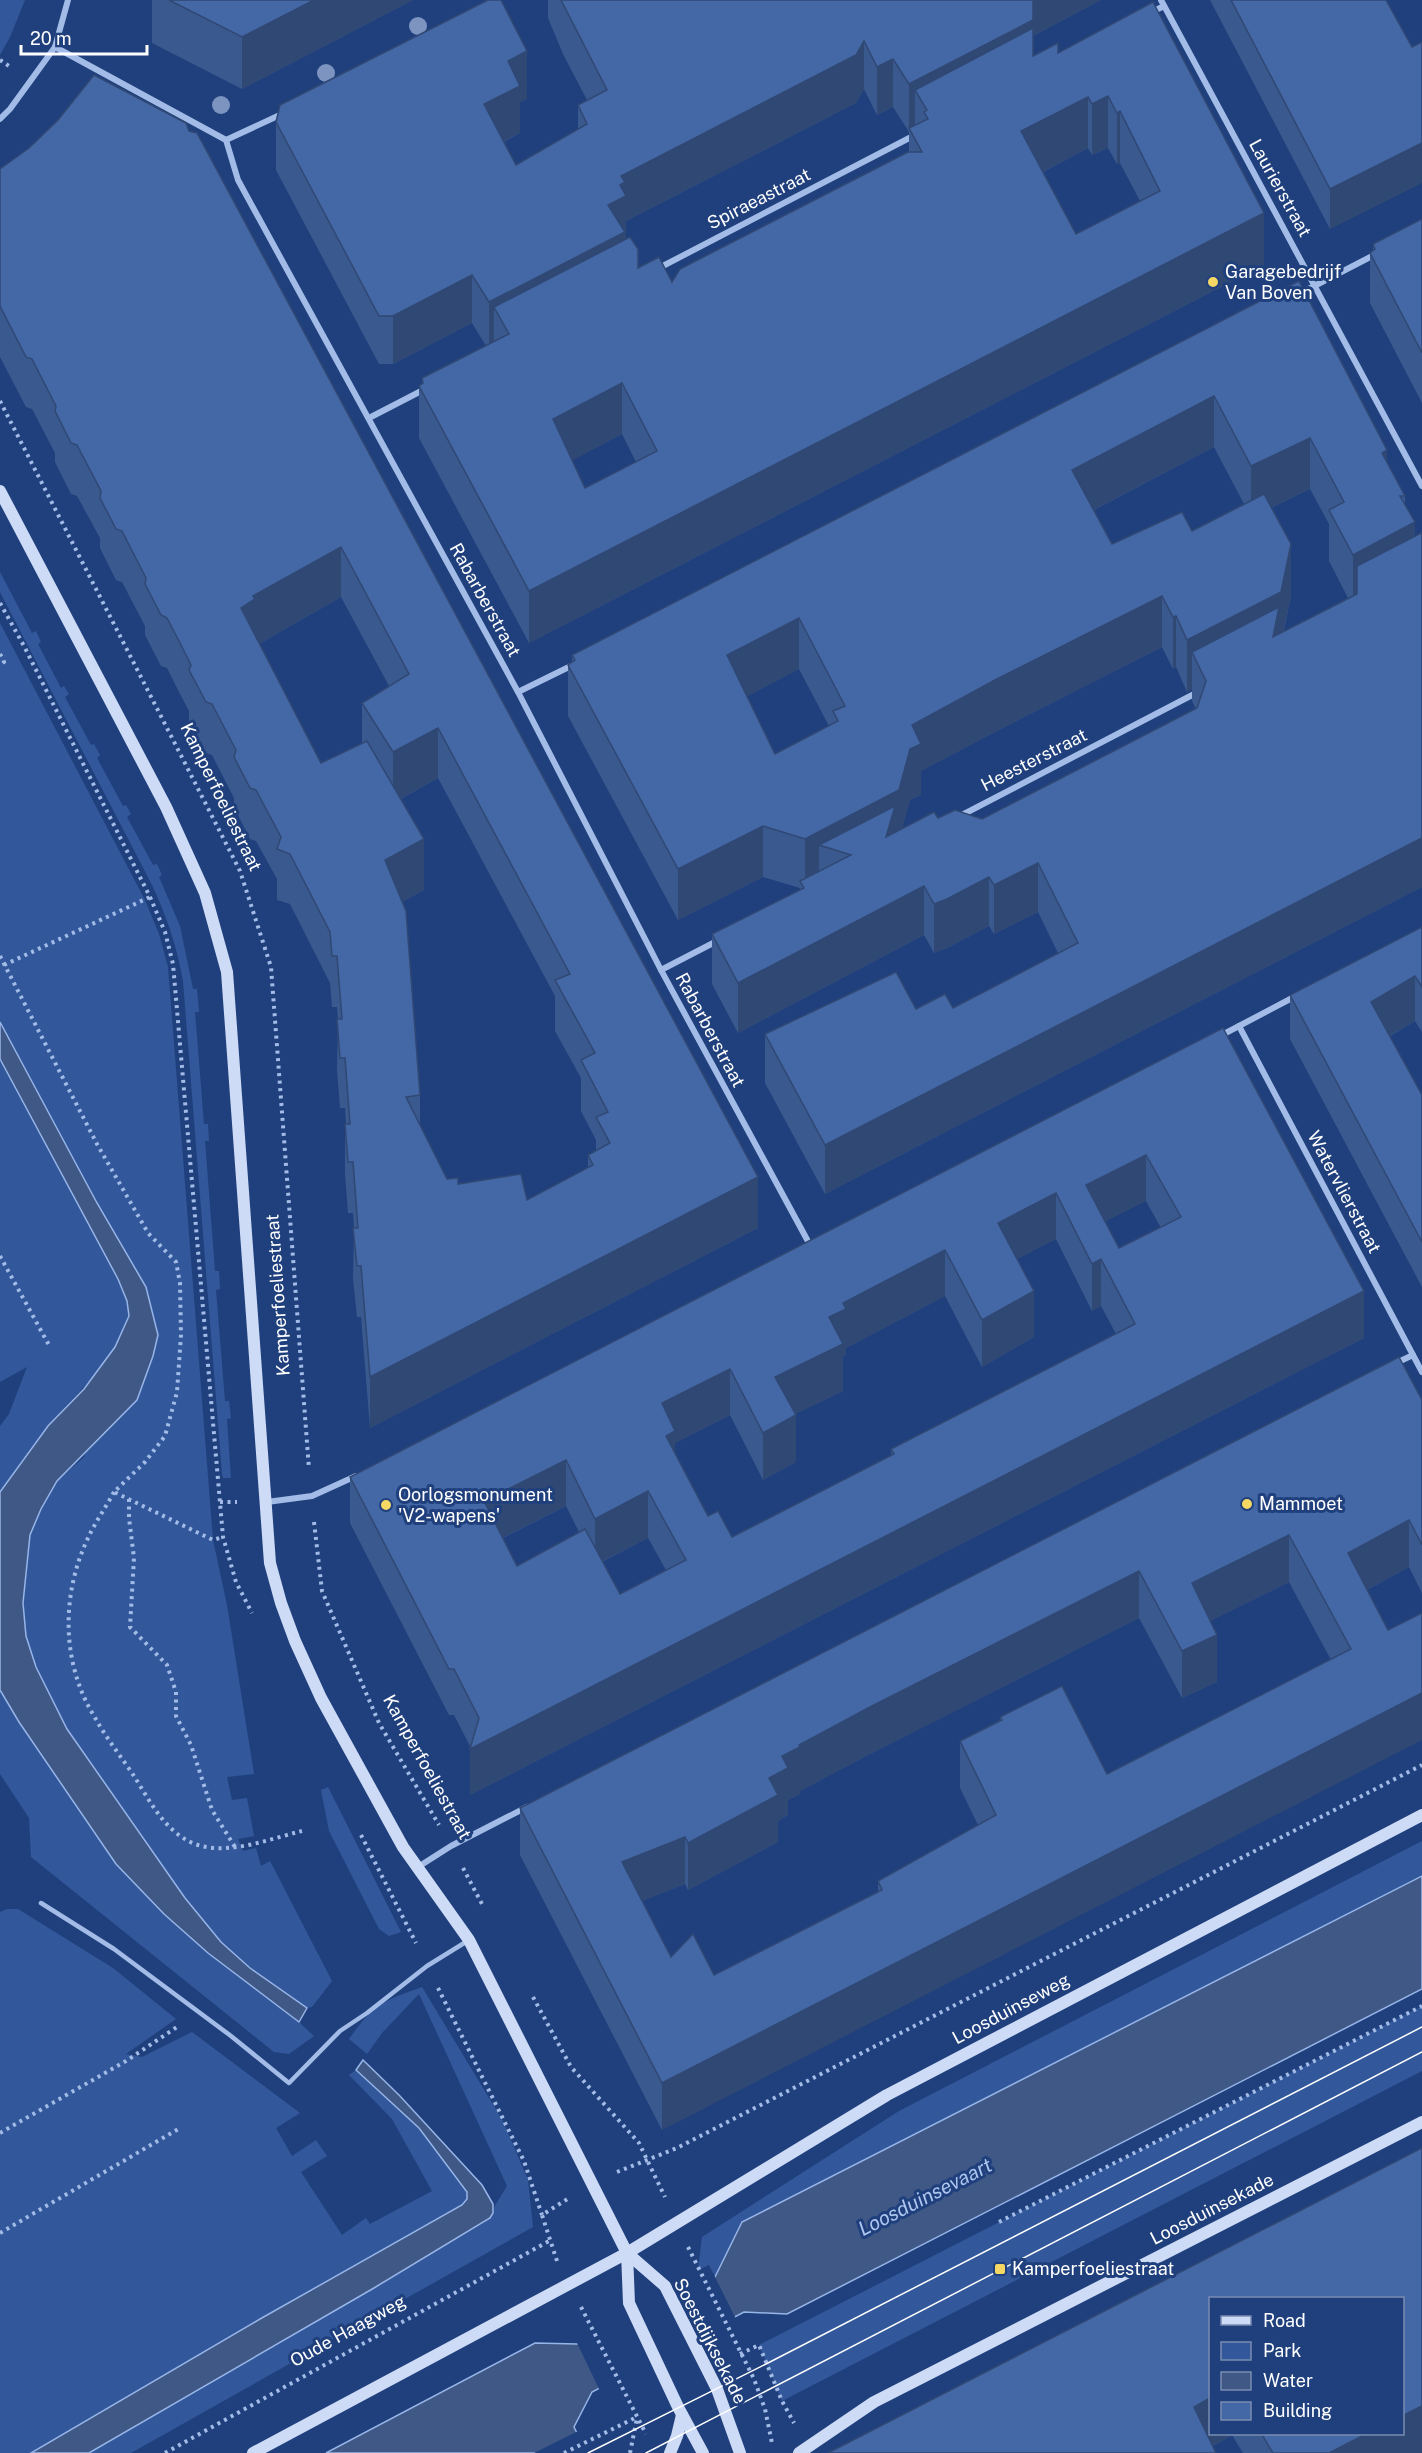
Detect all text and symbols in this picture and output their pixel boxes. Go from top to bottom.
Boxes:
scale bar [21,18,147,56]
text: 20 m [30,28,72,49]
street label: Laurierstraat [1245,135,1316,240]
street label: Spiraeastraat [704,164,814,234]
place label: Garagebedrijf Van Boven [1225,261,1341,303]
marker: Garagebedrijf Van Boven [1206,275,1220,289]
street label: Rabarberstraat [446,539,525,660]
street label: Kamperfoeliestraat [176,719,266,874]
street label: Heesterstraat [977,724,1090,795]
street label: Rabarberstraat [671,969,749,1091]
street label: Watervlierstraat [1303,1127,1385,1256]
street label: Kamperfoeliestraat [261,1213,294,1377]
place label: Oorlogsmonument 'V2-wapens' [398,1484,553,1526]
place label: Mammoet [1259,1493,1343,1514]
marker: Mammoet [1240,1497,1254,1511]
marker: Oorlogsmonument 'V2-wapens' [379,1498,393,1512]
street label: Kamperfoeliestraat [379,1691,476,1843]
street label: Loosduinseweg [948,1969,1073,2048]
water label: Loosduinsevaart [854,2153,996,2241]
street label: Loosduinsekade [1147,2168,1277,2249]
place label: Kamperfoeliestraat [1012,2258,1174,2279]
marker: Kamperfoeliestraat [993,2262,1007,2276]
street label: Soestdijksekade [670,2274,751,2407]
street label: Oude Haagweg [286,2290,409,2371]
legend [1209,2297,1404,2435]
text: Road [1263,2310,1306,2331]
text: Park [1263,2340,1301,2361]
text: Water [1263,2370,1313,2391]
text: Building [1263,2400,1332,2421]

